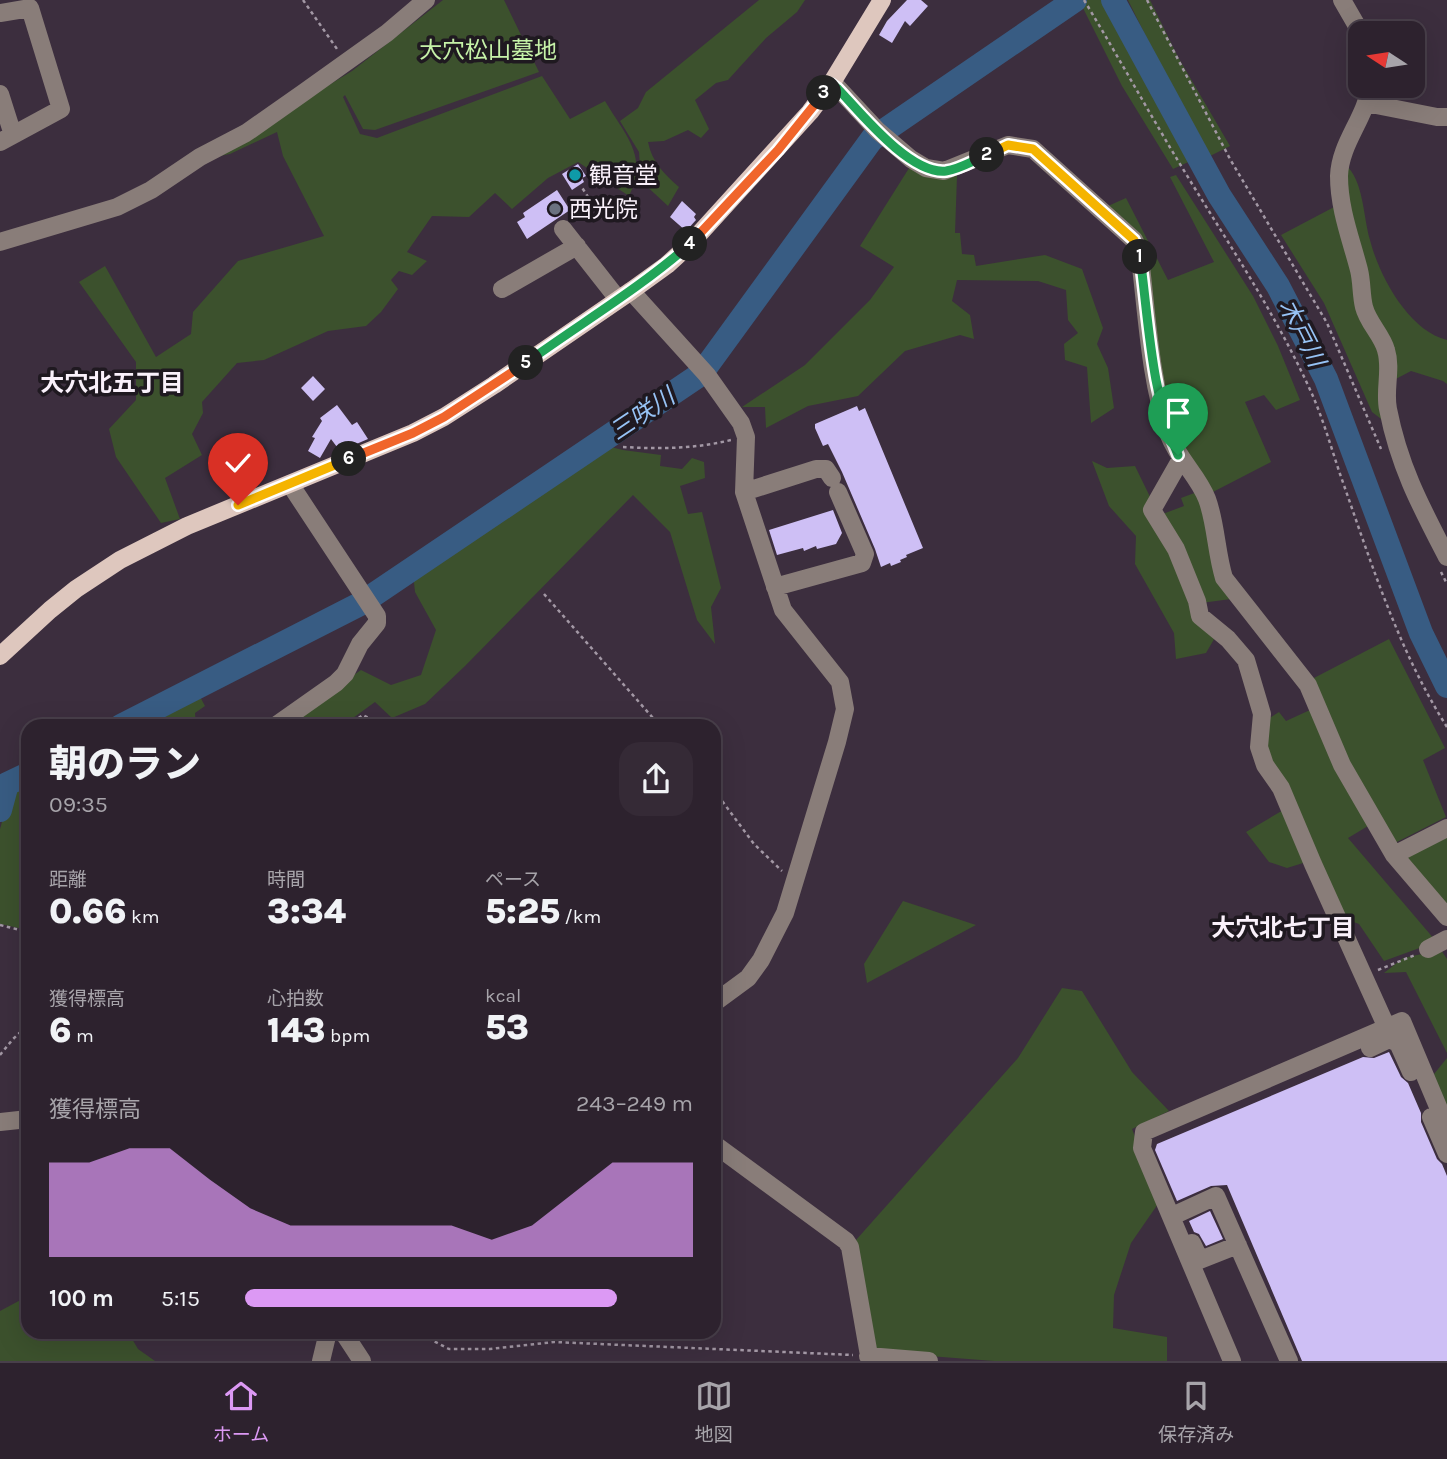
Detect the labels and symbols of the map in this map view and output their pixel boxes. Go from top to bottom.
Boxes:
north arrow [1348,21,1424,98]
park label: 大穴松山墓地 [419,37,557,64]
pin: 3 [806,76,842,110]
pin: 2 [970,138,1004,172]
place label: 観音堂 [589,162,658,189]
marker: 観音堂 [567,167,583,183]
place label: 西光院 [569,196,638,223]
marker: 西光院 [547,201,563,217]
pin: 4 [672,226,708,262]
pin: 1 [1122,240,1158,274]
water label: 木戸川 [1273,295,1332,374]
pin: 5 [508,346,544,380]
district label: 大穴北五丁目 [40,369,184,397]
water label: 三咲川 [604,381,682,446]
pin [1148,383,1208,455]
pin [208,433,268,505]
pin: 6 [332,442,366,476]
district label: 大穴北七丁目 [1211,914,1355,942]

